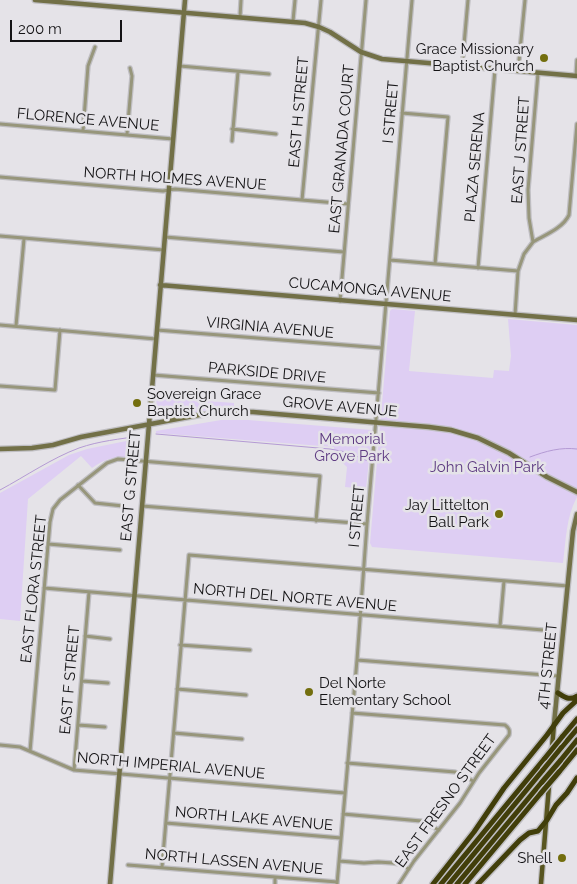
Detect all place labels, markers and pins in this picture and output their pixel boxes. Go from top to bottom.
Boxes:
place label: Grace Missionary Baptist Church [416,40,534,75]
marker: Grace Missionary Baptist Church [538,52,550,64]
place label: Sovereign Grace Baptist Church [147,385,261,420]
marker: Sovereign Grace Baptist Church [131,397,143,409]
place label: Jay Littelton Ball Park [405,496,489,531]
marker: Jay Littelton Ball Park [493,508,505,520]
place label: Del Norte Elementary School [319,674,451,709]
marker: Del Norte Elementary School [303,686,315,698]
place label: Shell [517,849,552,867]
marker: Shell [556,852,568,864]

